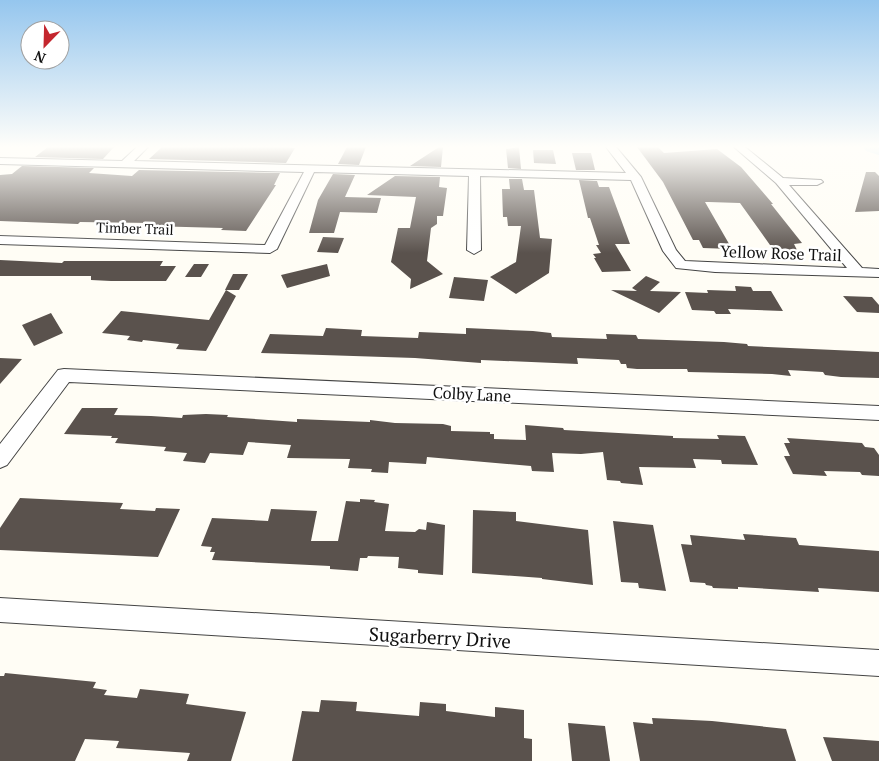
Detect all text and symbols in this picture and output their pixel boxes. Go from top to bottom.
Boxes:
north arrow [20,20,70,70]
text: N [31,46,48,68]
street label: Timber Trail [96,217,174,239]
street label: Yellow Rose Trail [720,240,842,266]
street label: Colby Lane [432,381,512,407]
street label: Sugarberry Drive [368,621,512,653]

